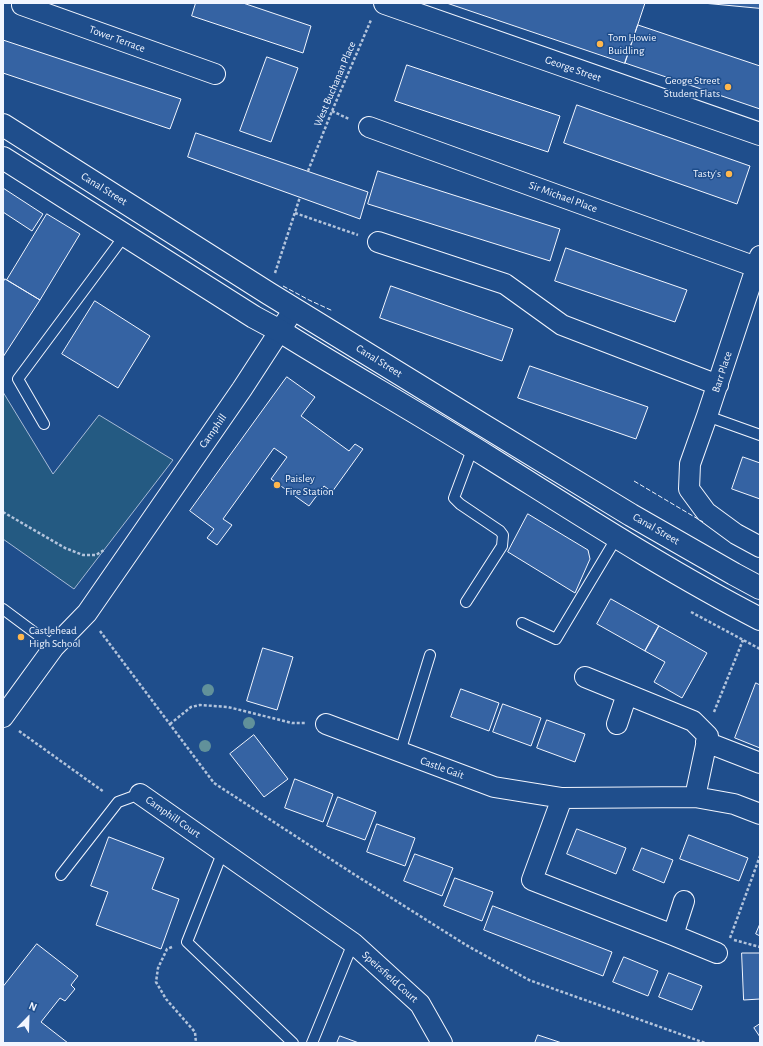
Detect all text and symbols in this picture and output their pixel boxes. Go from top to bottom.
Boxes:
street label: Tower Terrace [87,23,147,55]
place label: Tom Howie Buidling [608,31,656,57]
street label: West Buchanan Place [311,39,359,129]
marker: Tom Howie Buidling [595,39,605,49]
street label: George Street [543,53,603,85]
place label: Geoge Street Student Flats [664,74,720,100]
marker: Geoge Street Student Flats [723,82,733,92]
place label: Tasty's [693,167,721,181]
marker: Tasty's [724,169,734,179]
street label: Canal Street [79,170,129,208]
street label: Sir Michael Place [527,178,599,216]
street label: Canal Street [354,342,404,380]
street label: Barr Place [709,350,735,394]
street label: Camphill [196,411,230,451]
place label: Paisley Fire Station [285,472,334,498]
marker: Paisley Fire Station [272,480,282,490]
street label: Canal Street [630,510,682,548]
place label: Castlehead High School [29,624,81,650]
marker: Castlehead High School [16,632,26,642]
street label: Castle Gait [418,754,466,782]
street label: Camphill Court [143,793,203,841]
street label: Speirsfield Court [359,948,421,1006]
north arrow [8,998,48,1038]
text: N [27,1000,39,1013]

